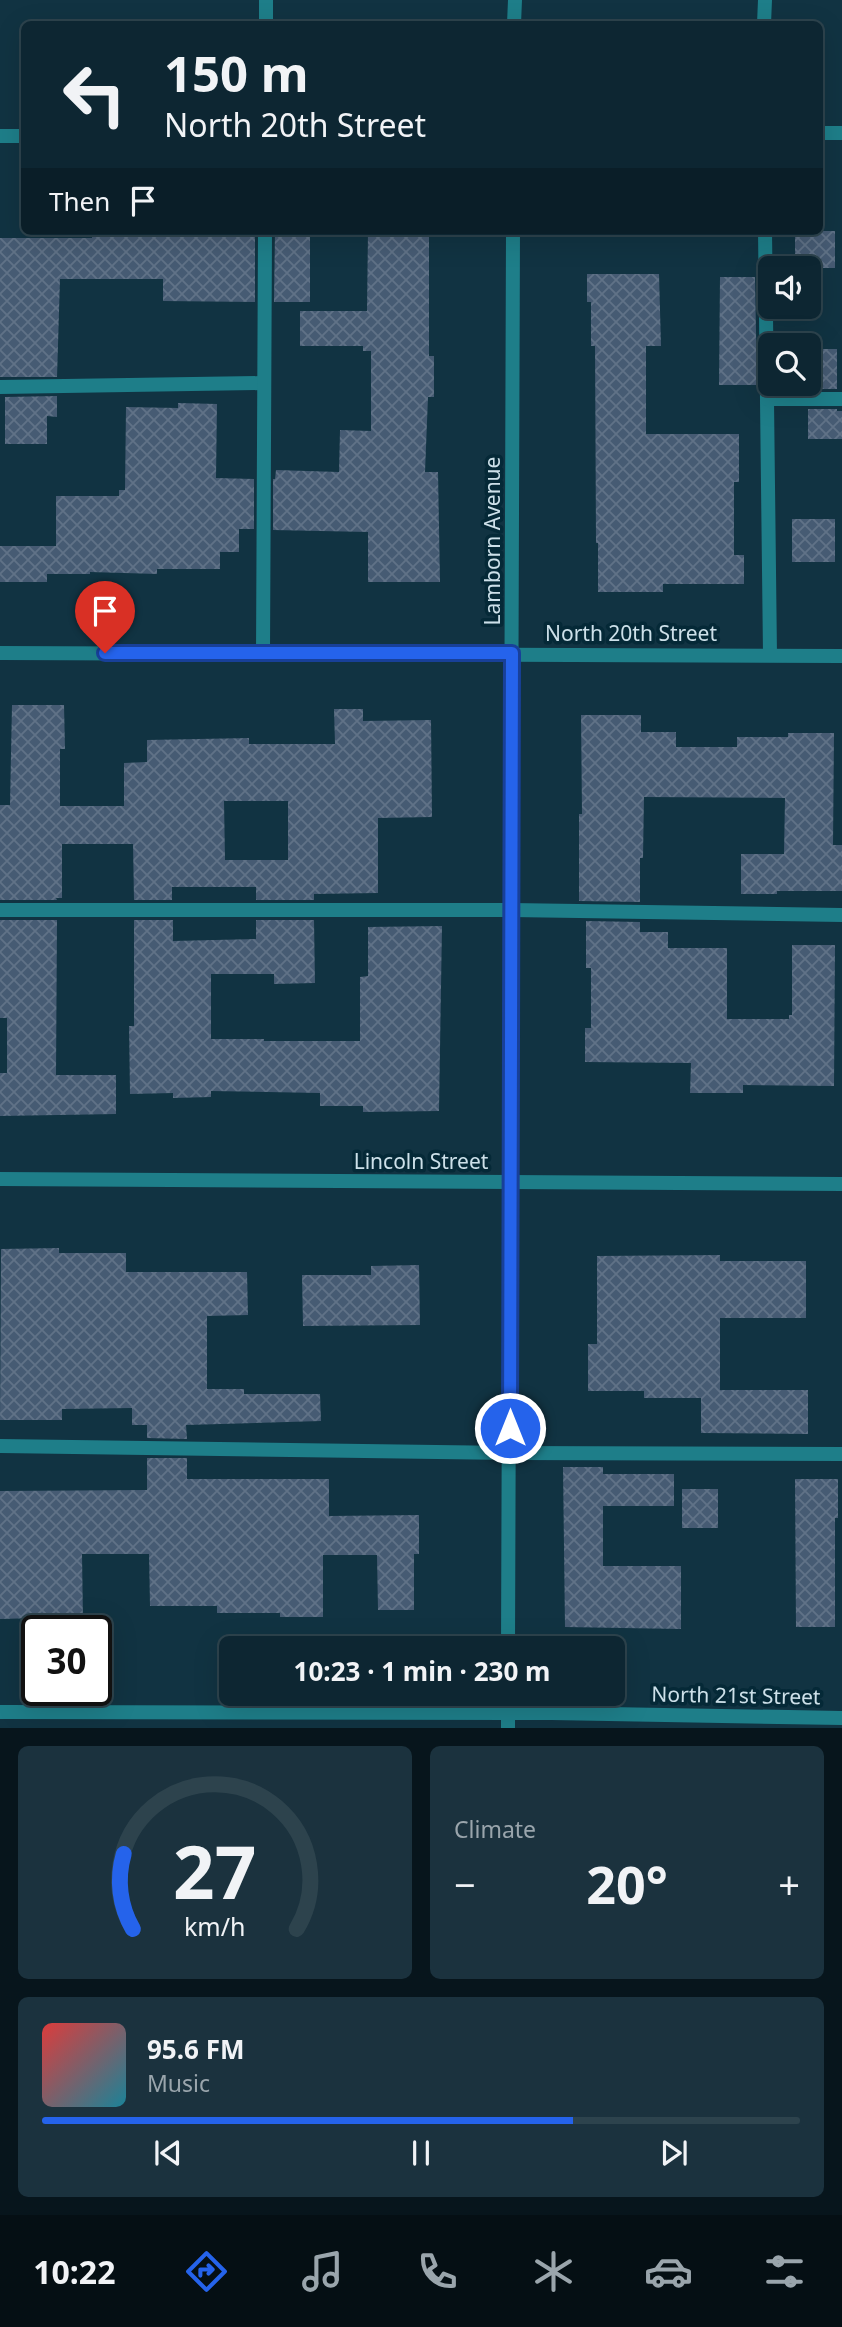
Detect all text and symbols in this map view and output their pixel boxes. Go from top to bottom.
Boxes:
text: 150 m [164,40,309,106]
icon: left [49,49,140,140]
text: North 20th Street [164,103,426,146]
icon: arrive [124,182,162,220]
text: Then [49,183,110,219]
map controls [758,256,821,396]
button: sound [758,256,821,319]
button: search [758,333,821,396]
street label: Lamborn Avenue [478,457,506,625]
pin [75,581,135,653]
icon: arrive [86,592,124,630]
street label: North 20th Street [545,619,717,647]
street label: Lincoln Street [354,1147,489,1175]
position arrow [473,1391,547,1465]
speed limit sign: 30 [21,1615,112,1706]
text: 10:23 · 1 min · 230 m [294,1653,550,1689]
street label: North 21st Street [651,1680,821,1710]
text: Climate [454,1813,536,1845]
text: 27 [173,1821,257,1920]
text: 20° [586,1848,668,1919]
text: − [454,1858,476,1910]
text: + [778,1858,800,1910]
text: km/h [184,1908,246,1942]
text: 95.6 FM [147,2031,244,2067]
text: Music [147,2067,210,2099]
icon: previous [149,2134,187,2172]
icon: pause [402,2134,440,2172]
icon: next [655,2134,693,2172]
icon: directions [182,2247,231,2296]
icon: music [298,2247,347,2296]
icon: phone [413,2247,462,2296]
icon: climate [529,2247,578,2296]
icon: car [644,2247,693,2296]
icon: filters [760,2247,809,2296]
text: 10:22 [33,2250,115,2293]

